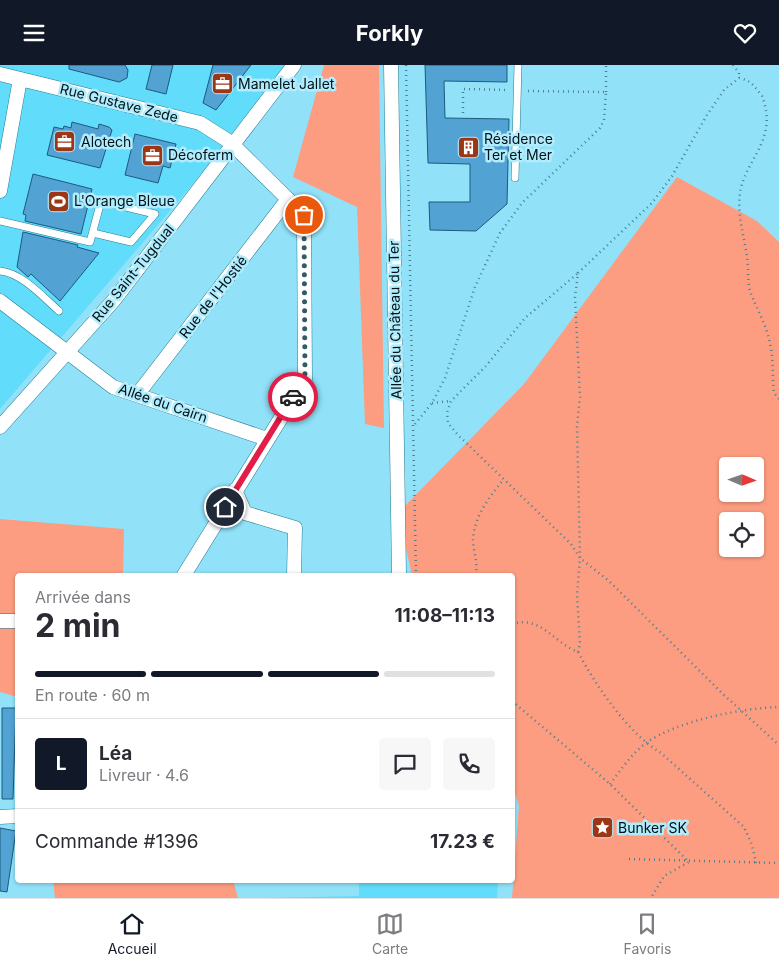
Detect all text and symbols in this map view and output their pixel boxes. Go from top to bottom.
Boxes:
icon: menu [20,19,48,47]
icon: heart [731,19,759,47]
text: Forkly [356,20,423,46]
office icon: Mamelet Jallet [210,72,234,96]
place label: Mamelet Jallet [238,75,335,92]
street label: Rue Gustave Zede [58,80,180,125]
office icon: Alotech [53,130,77,154]
place label: Résidence Ter et Mer [484,130,553,163]
place label: Alotech [81,133,131,150]
building icon: Résidence Ter et Mer [456,135,480,159]
office icon: Décoferm [140,143,164,167]
place label: Décoferm [168,146,233,163]
sports icon: L'Orange Bleue [46,189,70,213]
place label: L'Orange Bleue [74,192,175,209]
pin [283,194,325,236]
icon: bag [290,201,318,229]
street label: Rue Saint-Tugdual [88,220,177,325]
street label: Allée du Château du Ter [385,240,404,400]
street label: Rue de l'Hostié [175,252,250,341]
courier [268,372,318,422]
street label: Allée du Cairn [117,379,210,426]
icon: car [279,383,307,411]
north arrow [719,457,764,503]
map controls [719,457,764,557]
pin [204,486,246,528]
icon: home [211,493,239,521]
button: locate [719,512,764,557]
text: Arrivée dans [35,587,131,607]
text: 11:08–11:13 [394,604,495,627]
text: 2 min [35,606,121,645]
text: En route · 60 m [35,685,150,705]
button: chat [379,738,431,790]
button: phone [443,738,495,790]
text: Léa [99,742,132,765]
text: L [56,752,66,775]
text: Livreur · 4.6 [99,765,189,785]
place icon: Bunker SK [590,816,614,840]
place label: Bunker SK [618,819,687,836]
text: Commande #1396 [35,830,199,853]
text: 17.23 € [430,830,495,853]
tab: Accueil [108,910,157,957]
tab: Carte [372,910,408,957]
tab: Favoris [623,910,671,957]

